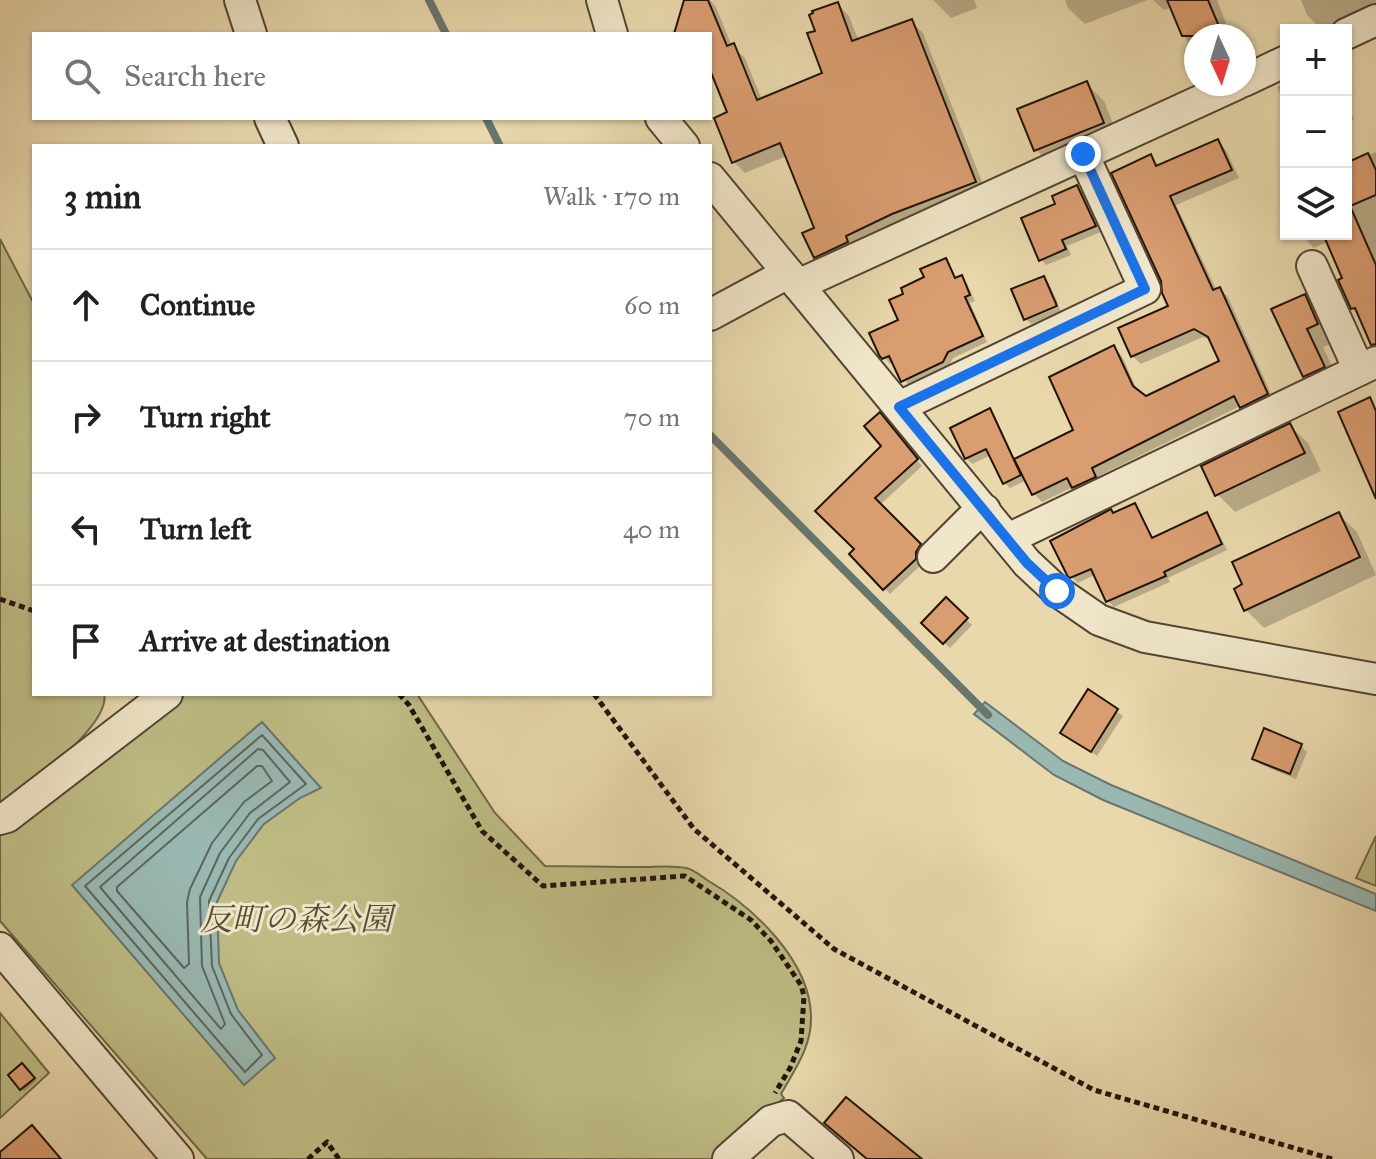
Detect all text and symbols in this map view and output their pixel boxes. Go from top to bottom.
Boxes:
north arrow [1184,24,1256,96]
map controls [1280,24,1352,240]
button: + [1280,24,1352,96]
search box [32,32,712,120]
icon: search [60,54,104,98]
text: Search here [124,58,266,94]
button: − [1280,96,1352,168]
route end [1065,136,1101,172]
button: layers [1280,168,1352,240]
text: 3 min [64,176,141,217]
text: Walk · 170 m [543,180,680,212]
icon: ahead [64,283,108,327]
text: Continue [140,287,255,323]
text: 60 m [624,289,680,321]
icon: right [64,395,108,439]
text: Turn right [140,399,271,435]
text: 70 m [624,401,680,433]
icon: left [64,507,108,551]
text: Turn left [140,511,251,547]
text: 40 m [623,513,680,545]
route start [1039,573,1075,609]
icon: arrive [64,619,108,663]
text: Arrive at destination [140,623,390,659]
park label: 反町の森公園 [200,900,397,939]

